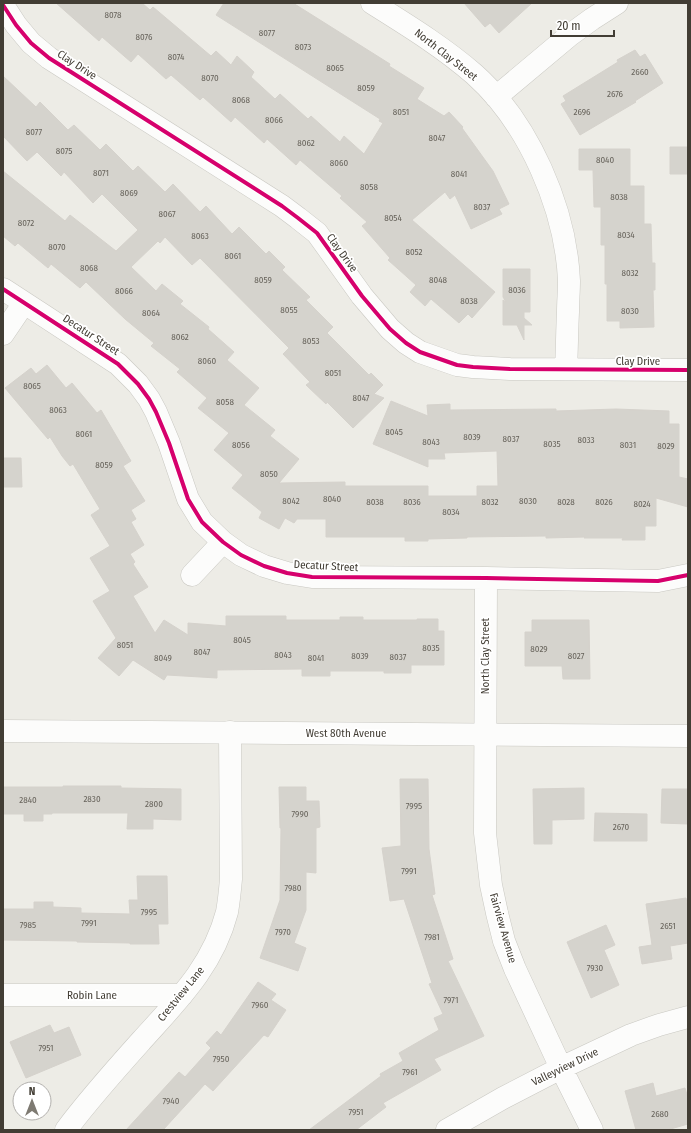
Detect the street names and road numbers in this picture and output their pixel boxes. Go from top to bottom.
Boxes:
street label: North Clay Street [412,26,480,84]
street label: Clay Drive [55,47,99,83]
street label: Clay Drive [324,231,360,275]
street label: Decatur Street [60,312,122,358]
street label: Clay Drive [616,355,660,368]
street label: Decatur Street [293,558,359,574]
street label: North Clay Street [479,617,492,694]
street label: West 80th Avenue [306,727,386,740]
street label: Fairview Avenue [487,892,519,964]
street label: Crestview Lane [155,964,207,1024]
street label: Robin Lane [67,989,117,1002]
street label: Valleyview Drive [529,1045,601,1089]

